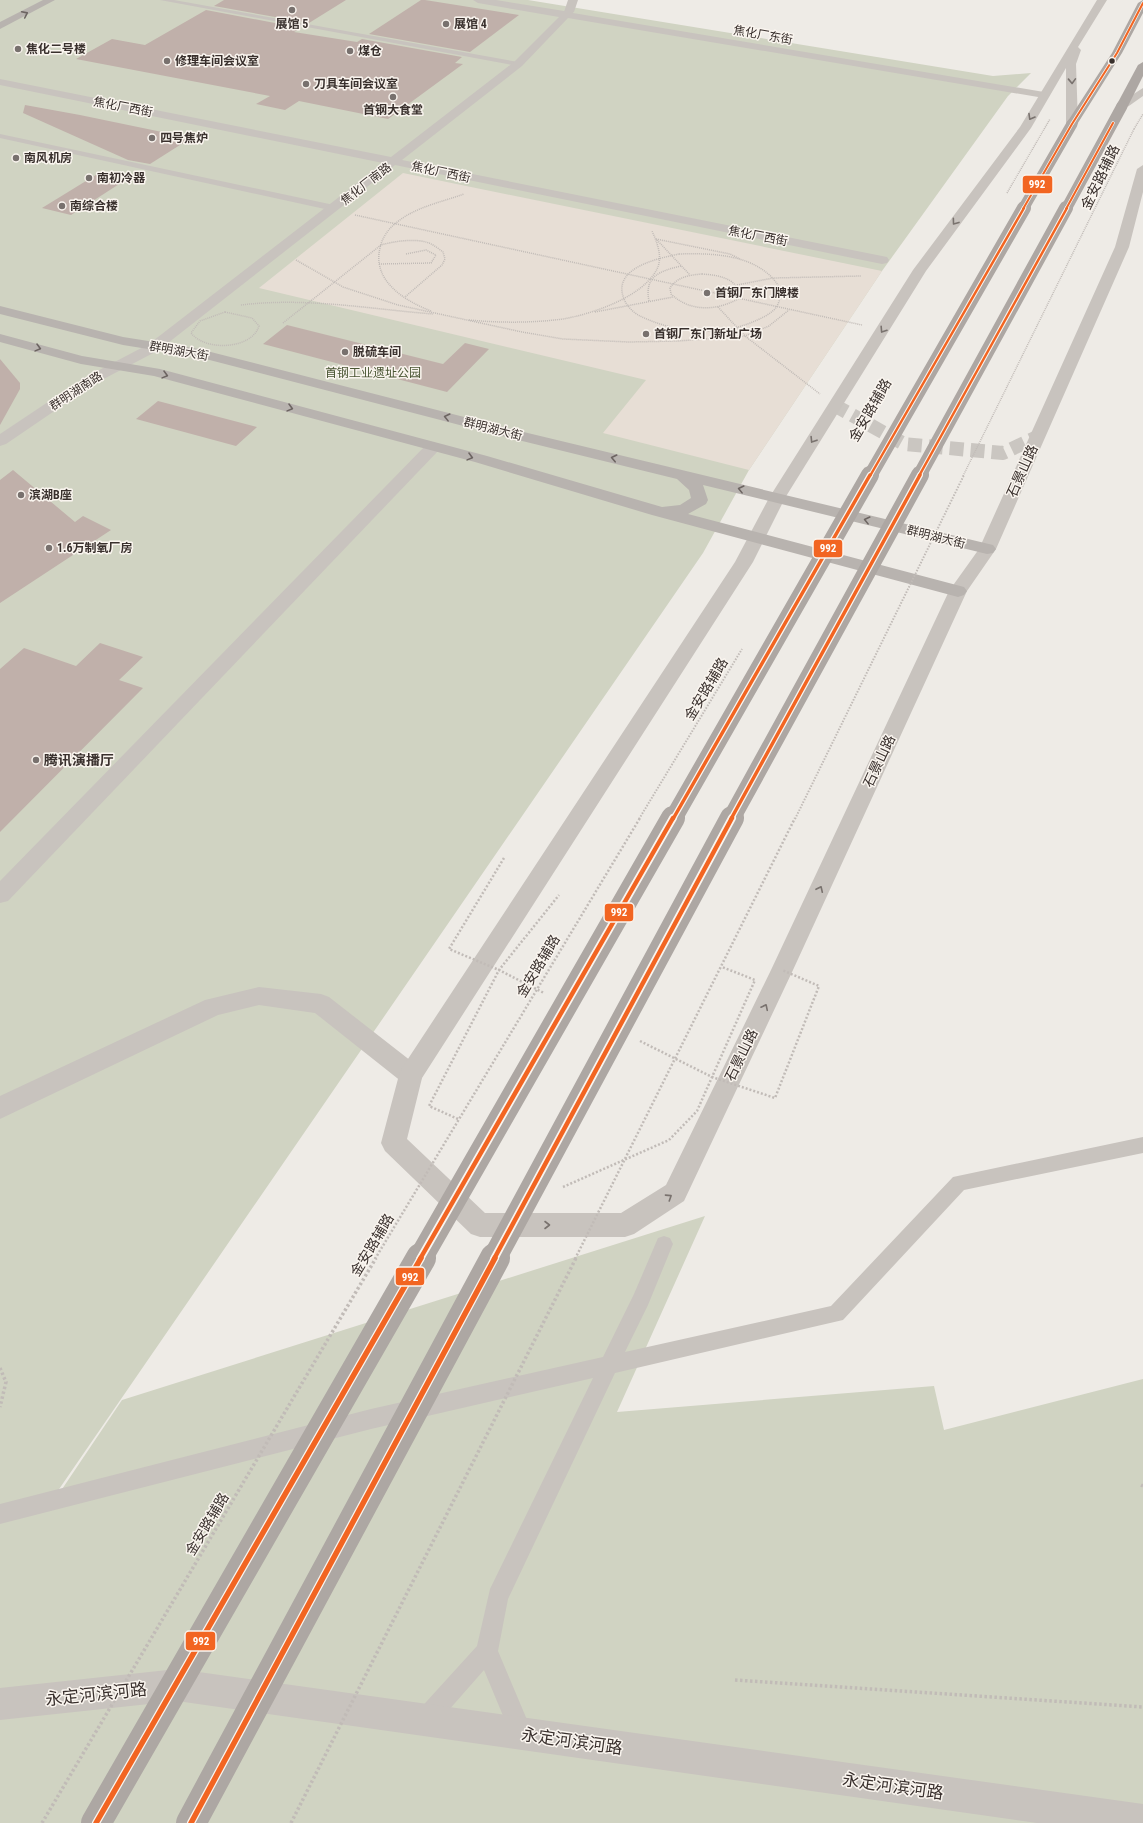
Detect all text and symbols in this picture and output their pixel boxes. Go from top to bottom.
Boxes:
marker: 展馆 5 [287,5,297,15]
one-way arrow [21,11,29,19]
place label: 展馆 5 [276,17,308,31]
place label: 展馆 4 [454,17,487,31]
marker: 展馆 4 [441,19,451,29]
street label: 焦化厂东街 [732,23,794,47]
place label: 焦化二号楼 [26,42,86,56]
marker: 焦化二号楼 [13,44,23,54]
place label: 煤仓 [358,44,382,58]
marker: 煤仓 [345,46,355,56]
place label: 修理车间会议室 [175,54,259,68]
marker: 修理车间会议室 [162,56,172,66]
unlabelled marker [1107,56,1117,66]
place label: 刀具车间会议室 [314,77,398,91]
one-way arrow [1067,78,1076,84]
marker: 刀具车间会议室 [301,79,311,89]
marker: 首钢大食堂 [388,92,398,102]
street label: 焦化厂西街 [92,94,154,120]
place label: 首钢大食堂 [363,103,423,117]
one-way arrow [1029,113,1036,120]
place label: 四号焦炉 [160,131,208,145]
marker: 四号焦炉 [147,133,157,143]
street label: 金安路辅路 [1077,142,1123,212]
place label: 南风机房 [24,151,72,165]
marker: 南风机房 [11,153,21,163]
street label: 焦化厂西街 [410,159,472,185]
street label: 焦化厂南路 [338,160,394,208]
place label: 南初冷器 [97,171,146,185]
marker: 南初冷器 [84,173,94,183]
line badge: 992 [1022,175,1053,194]
text: 992 [1029,178,1046,191]
place label: 南综合楼 [70,199,118,213]
marker: 南综合楼 [57,201,67,211]
one-way arrow [952,218,960,225]
street label: 焦化厂西街 [727,223,789,249]
place label: 首钢厂东门牌楼 [715,286,799,300]
marker: 首钢厂东门牌楼 [702,288,712,298]
one-way arrow [881,326,888,333]
place label: 首钢厂东门新址广场 [654,327,762,341]
marker: 首钢厂东门新址广场 [641,329,651,339]
street label: 群明湖大街 [148,339,210,363]
one-way arrow [34,343,41,352]
place label: 脱硫车间 [353,345,401,359]
marker: 脱硫车间 [340,347,350,357]
park label: 首钢工业遗址公园 [325,366,421,380]
street label: 群明湖南路 [47,369,105,413]
one-way arrow [161,370,168,378]
street label: 金安路辅路 [846,376,894,444]
one-way arrow [286,403,293,412]
one-way arrow [444,414,451,422]
street label: 群明湖大街 [462,415,524,443]
one-way arrow [810,436,818,443]
street label: 石景山路 [1003,442,1041,500]
one-way arrow [467,452,473,460]
one-way arrow [611,455,618,463]
one-way arrow [738,485,745,494]
place label: 滨湖B座 [29,488,72,502]
marker: 滨湖B座 [16,490,26,500]
one-way arrow [864,516,870,524]
street label: 群明湖大街 [905,523,967,551]
line badge: 992 [813,539,843,558]
place label: 1.6万制氧厂房 [57,541,133,555]
text: 992 [820,542,837,555]
marker: 1.6万制氧厂房 [44,543,54,553]
street label: 金安路辅路 [681,655,731,723]
street label: 石景山路 [860,732,898,790]
place label: 腾讯演播厅 [44,752,114,768]
marker: 腾讯演播厅 [31,755,41,765]
one-way arrow [815,886,823,893]
line badge: 992 [604,903,634,922]
text: 992 [611,906,628,919]
street label: 金安路辅路 [513,932,563,1000]
one-way arrow [760,1003,767,1011]
street label: 石景山路 [722,1026,760,1084]
one-way arrow [665,1194,672,1202]
street label: 金安路辅路 [347,1211,397,1279]
one-way arrow [544,1221,550,1229]
line badge: 992 [395,1267,425,1286]
text: 992 [402,1271,419,1284]
street label: 金安路辅路 [182,1490,232,1558]
line badge: 992 [185,1631,216,1651]
text: 992 [193,1635,210,1648]
street label: 永定河滨河路 [44,1679,148,1709]
street label: 永定河滨河路 [520,1724,624,1758]
street label: 永定河滨河路 [841,1769,945,1803]

